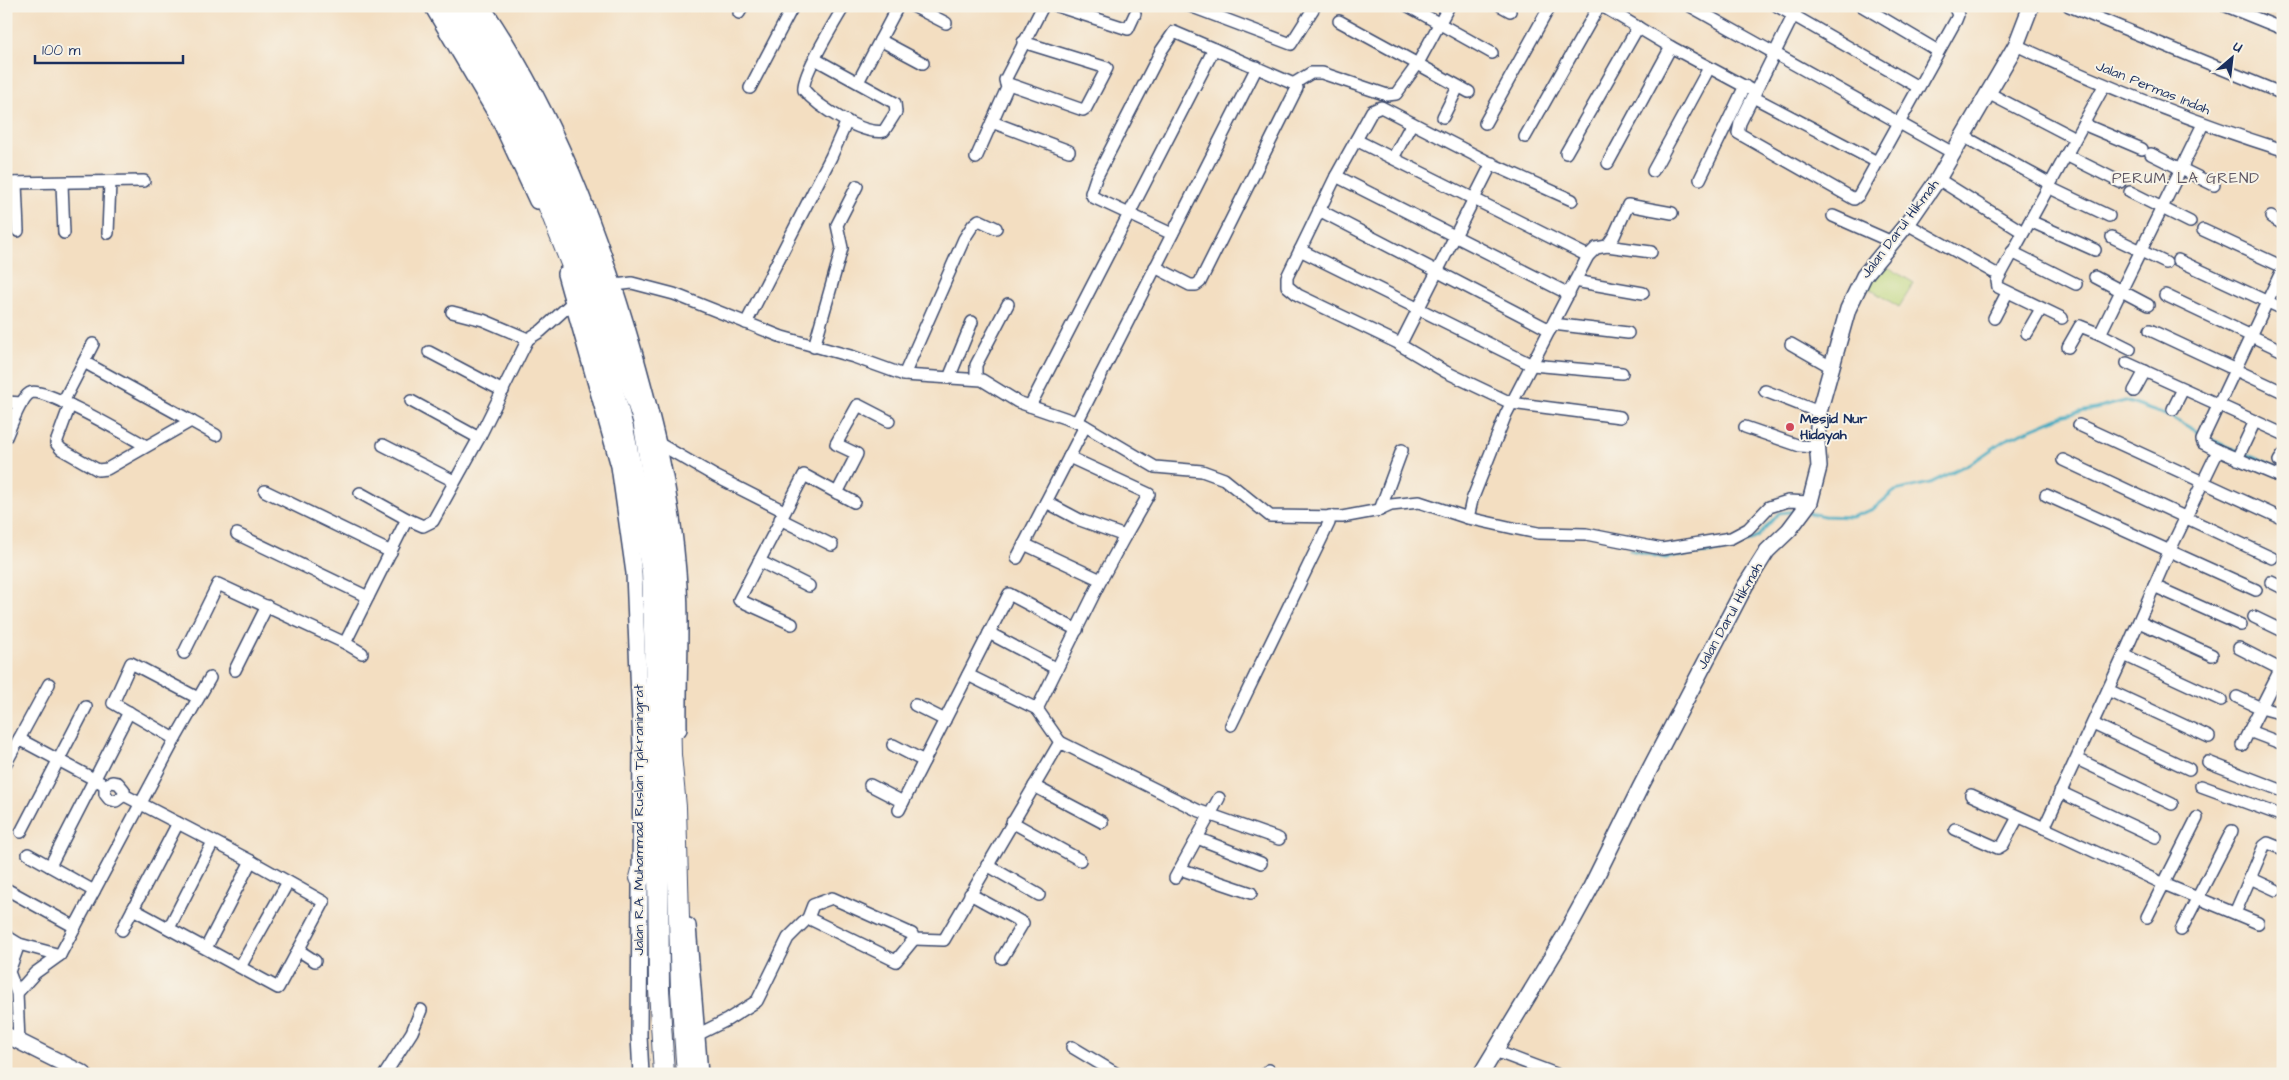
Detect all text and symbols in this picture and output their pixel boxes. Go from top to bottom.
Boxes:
scale bar [35,32,182,64]
north arrow [2206,32,2256,82]
text: U [2229,37,2246,58]
text: 100 m [42,40,81,61]
street label: Jalan Permas Indah [2093,56,2213,120]
district label: PERUM. LA GREND [2112,168,2260,189]
street label: Jalan Darul Hikmah [1856,175,1944,283]
place label: Mesjid Nur Hidayah [1800,409,1867,445]
marker: Mesjid Nur Hidayah [1784,421,1796,433]
street label: Jalan Darul Hikmah [1692,559,1768,673]
street label: Jalan R.A. Muhammad Ruslan Tjakraningrat [629,684,649,956]

